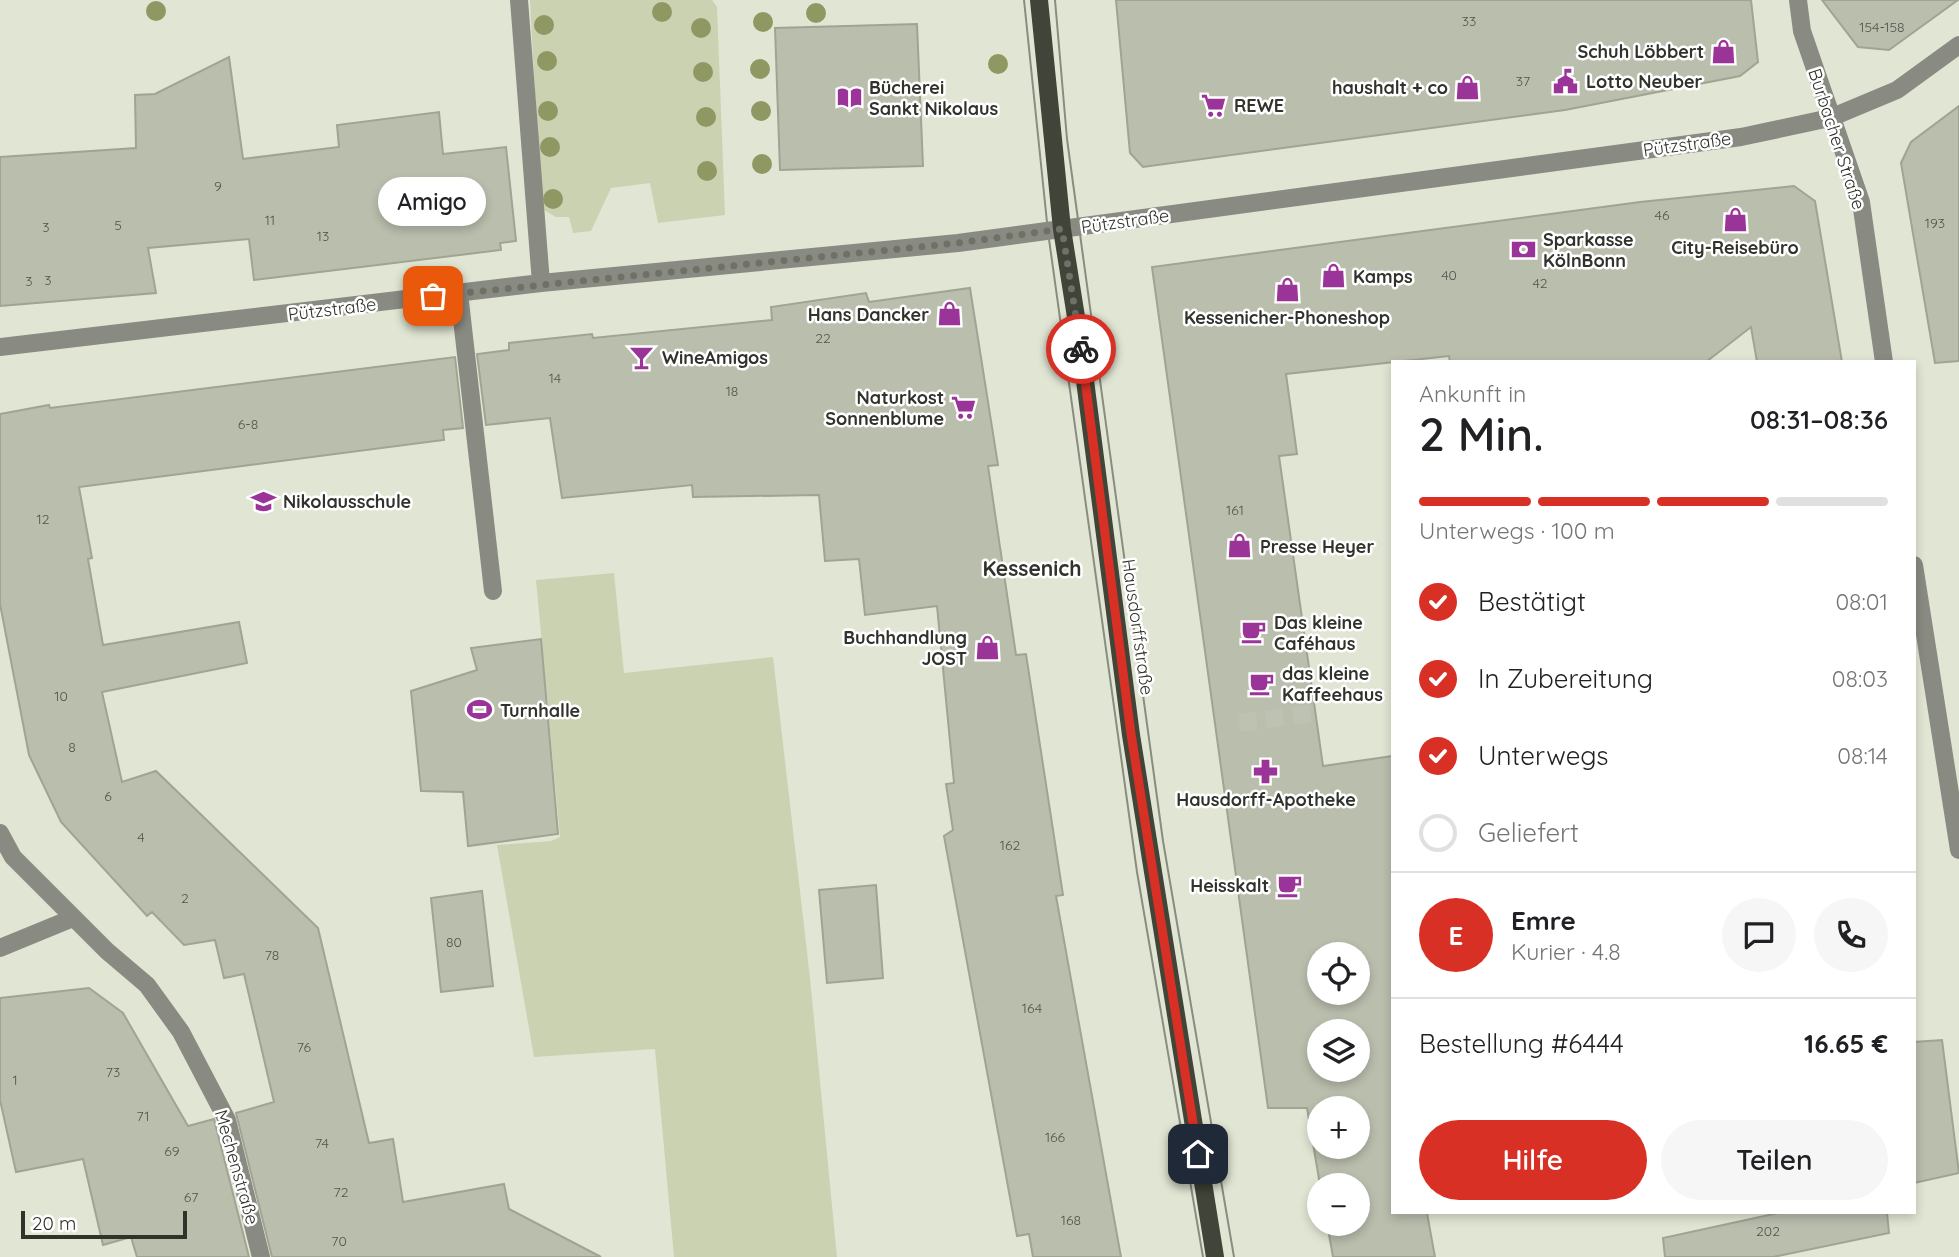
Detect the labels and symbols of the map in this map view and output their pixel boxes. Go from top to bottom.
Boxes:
house number: 33 [1462,12,1476,30]
house number: 154-158 [1859,18,1905,36]
shop icon: Schuh Löbbert [1710,37,1738,65]
place label: Schuh Löbbert [1577,40,1704,63]
street label: Burbacher Straße [1803,65,1871,213]
public building icon: Lotto Neuber [1552,67,1580,95]
place label: Lotto Neuber [1586,70,1703,93]
house number: 37 [1516,72,1530,90]
shop icon: haushalt + co [1454,73,1482,101]
place label: Bücherei Sankt Nikolaus [869,76,999,120]
place label: haushalt + co [1332,76,1448,99]
library icon: Bücherei Sankt Nikolaus [835,83,863,111]
supermarket icon: REWE [1200,91,1228,119]
place label: REWE [1234,94,1284,117]
street label: Pützstraße [1641,126,1733,162]
house number: 9 [214,177,222,195]
callout: Amigo [379,177,487,226]
street label: Pützstraße [1079,203,1171,239]
house number: 46 [1655,206,1670,224]
shop icon: City-Reisebüro [1721,206,1749,234]
house number: 11 [265,211,275,229]
house number: 193 [1925,214,1945,232]
house number: 5 [114,216,122,234]
house number: 3 [42,218,50,236]
house number: 13 [317,227,329,245]
place label: Sparkasse KölnBonn [1543,228,1634,272]
bank icon: Sparkasse KölnBonn [1509,235,1537,263]
place label: City-Reisebüro [1671,236,1799,259]
shop icon: Kamps [1319,262,1347,290]
place label: Kamps [1353,265,1413,288]
pin [403,266,463,326]
house number: 40 [1441,266,1457,284]
house number: 3 [44,271,52,289]
house number: 3 [25,272,33,290]
house number: 42 [1532,274,1548,292]
shop icon: Kessenicher-Phoneshop [1273,276,1301,304]
street label: Pützstraße [286,292,378,326]
shop icon: Hans Dancker [935,300,963,328]
place label: Hans Dancker [808,303,929,326]
place label: Kessenicher-Phoneshop [1184,306,1390,329]
courier [1046,314,1116,384]
house number: 22 [815,329,831,347]
bar icon: WineAmigos [628,343,656,371]
place label: WineAmigos [662,346,768,369]
house number: 14 [549,369,561,387]
house number: 18 [726,382,738,400]
place label: Naturkost Sonnenblume [825,386,944,430]
supermarket icon: Naturkost Sonnenblume [950,393,978,421]
house number: 6-8 [238,415,258,433]
school or university icon: Nikolausschule [249,487,277,515]
place label: Nikolausschule [283,490,411,513]
house number: 161 [1226,501,1244,519]
house number: 12 [37,510,50,528]
shop icon: Presse Heyer [1226,532,1254,560]
place label: Presse Heyer [1260,535,1374,558]
district label: Kessenich [982,555,1082,581]
street label: Hausdorffstraße [1117,557,1159,697]
place label: Das kleine Caféhaus [1274,611,1363,655]
cafe icon: Das kleine Caféhaus [1240,618,1268,646]
place label: Buchhandlung JOST [843,626,967,670]
shop icon: Buchhandlung JOST [973,633,1001,661]
place label: das kleine Kaffeehaus [1282,662,1383,706]
cafe icon: das kleine Kaffeehaus [1248,669,1276,697]
house number: 10 [54,687,68,705]
sports icon: Turnhalle [466,696,494,724]
place label: Turnhalle [500,699,580,722]
house number: 8 [68,738,76,756]
pharmacy icon: Hausdorff-Apotheke [1252,758,1280,786]
house number: 6 [104,787,112,805]
place label: Hausdorff-Apotheke [1176,788,1356,811]
house number: 4 [137,828,145,846]
house number: 162 [1000,836,1020,854]
cafe icon: Heisskalt [1275,871,1303,899]
place label: Heisskalt [1190,874,1269,897]
house number: 2 [181,889,189,907]
house number: 80 [446,933,462,951]
house number: 78 [265,946,279,964]
house number: 164 [1022,999,1042,1017]
house number: 76 [297,1038,312,1056]
house number: 73 [106,1063,120,1081]
house number: 1 [12,1071,18,1089]
house number: 71 [136,1107,150,1125]
street label: Mechenstraße [210,1107,264,1227]
pin [1168,1124,1228,1184]
house number: 166 [1045,1128,1066,1146]
house number: 74 [315,1134,329,1152]
house number: 69 [164,1142,180,1160]
house number: 72 [334,1183,349,1201]
house number: 67 [184,1188,198,1206]
scale bar [21,1208,187,1240]
house number: 168 [1061,1211,1081,1229]
house number: 202 [1756,1222,1780,1240]
house number: 70 [331,1232,347,1250]

